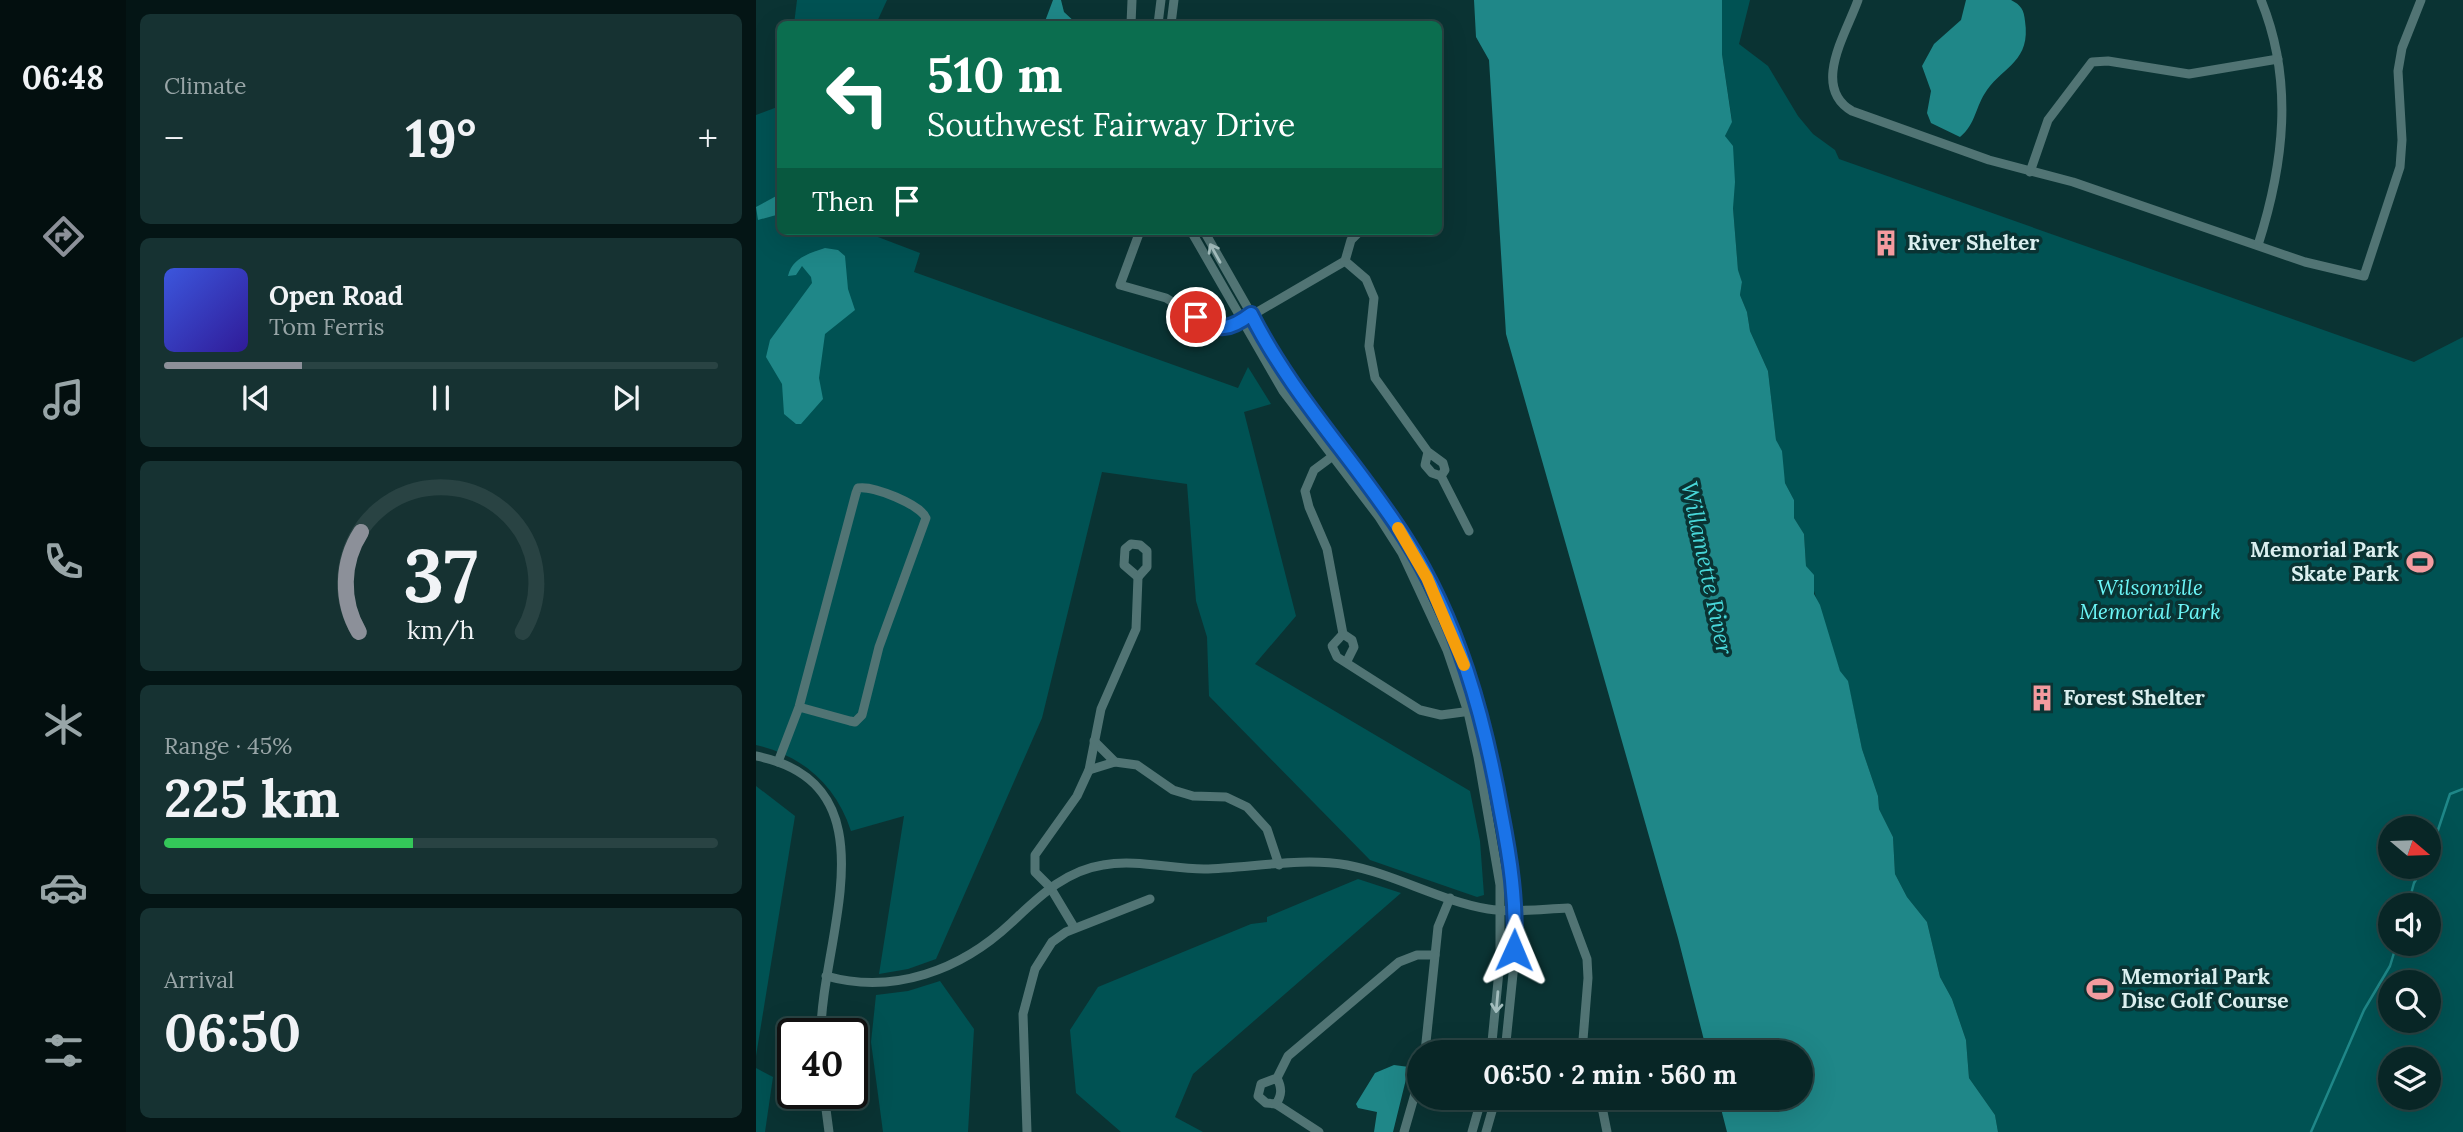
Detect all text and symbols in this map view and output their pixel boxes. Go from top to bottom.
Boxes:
text: 510 m [927,43,1063,105]
icon: left [812,49,903,140]
text: 06:48 [22,57,104,98]
text: Climate [164,71,246,100]
text: Southwest Fairway Drive [927,104,1295,145]
text: 19° [406,105,476,171]
text: − [164,114,184,162]
text: + [698,114,718,162]
icon: arrive [888,182,926,220]
text: Then [812,185,874,218]
icon: directions [39,212,88,261]
building icon: River Shelter [1871,228,1901,258]
place label: River Shelter [1907,229,2039,256]
one-way arrow [1208,243,1221,264]
text: Open Road [269,279,403,312]
pin [1166,287,1226,347]
icon: arrive [1177,298,1215,336]
text: Tom Ferris [269,312,384,341]
icon: music [39,375,88,424]
icon: previous [237,379,275,417]
icon: pause [422,379,460,417]
icon: next [607,379,645,417]
water label: Willamette River [1675,479,1740,658]
text: 37 [404,529,478,622]
place label: Memorial Park Skate Park [2250,536,2400,587]
icon: phone [39,537,88,586]
sports icon: Memorial Park Skate Park [2405,547,2435,577]
park label: Wilsonville Memorial Park [2079,574,2221,625]
text: km/h [407,614,475,646]
building icon: Forest Shelter [2027,683,2057,713]
place label: Forest Shelter [2063,684,2205,711]
icon: climate [39,700,88,749]
text: Range · 45% [164,731,292,760]
text: 225 km [164,765,340,831]
north arrow [2378,816,2441,878]
map controls [2378,816,2441,1110]
icon: car [39,863,88,912]
button: sound [2378,893,2441,956]
position arrow [1477,913,1551,987]
place label: Memorial Park Disc Golf Course [2121,963,2289,1014]
text: Arrival [164,965,234,994]
button: search [2378,970,2441,1033]
sports icon: Memorial Park Disc Golf Course [2085,974,2115,1004]
one-way arrow [1490,991,1503,1013]
text: 06:50 [164,999,301,1065]
speed limit sign: 40 [777,1018,868,1109]
icon: filters [39,1026,88,1075]
button: layers [2378,1047,2441,1110]
text: 06:50 · 2 min · 560 m [1483,1058,1737,1091]

